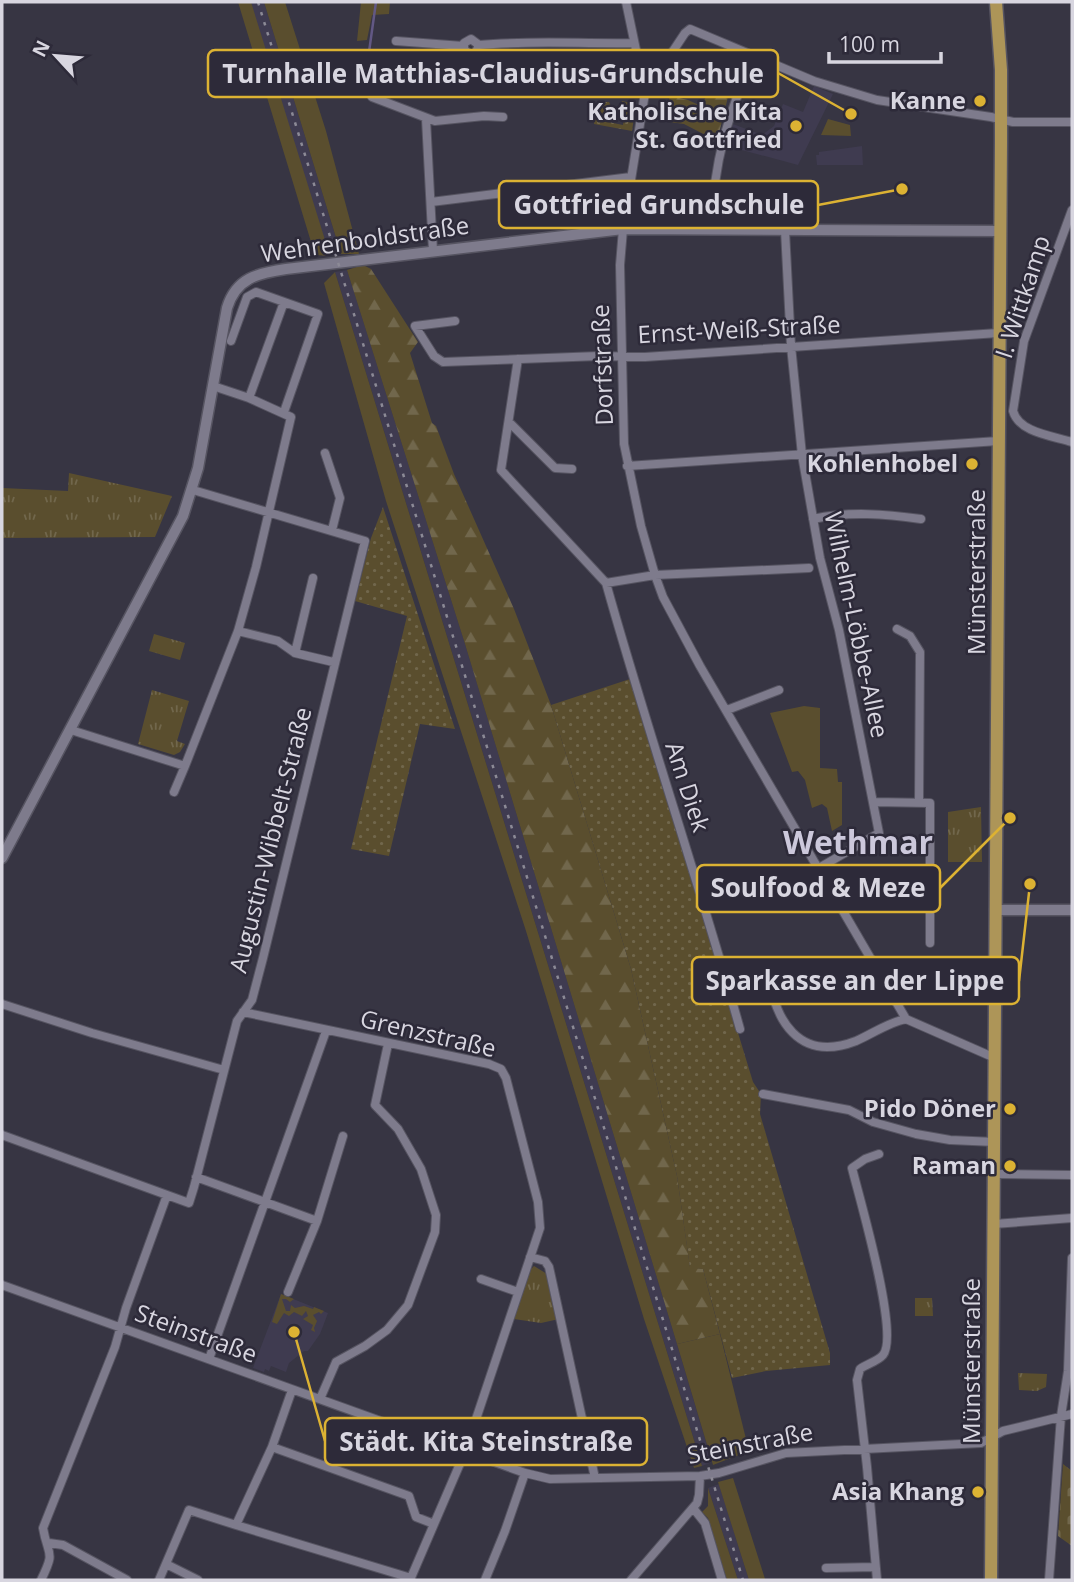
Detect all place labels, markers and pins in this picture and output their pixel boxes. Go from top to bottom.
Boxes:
callout: Turnhalle Matthias-Claudius-Grundschule [208,50,778,97]
place label: Kanne [890,83,966,116]
marker: Kanne [972,93,988,109]
place label: Katholische Kita St. Gottfried [587,94,782,155]
marker: Katholische Kita St. Gottfried [788,118,804,134]
callout: Gottfried Grundschule [499,181,818,228]
place label: Kohlenhobel [807,446,958,479]
marker: Kohlenhobel [964,456,980,472]
callout: Soulfood & Meze [697,865,940,912]
callout: Sparkasse an der Lippe [692,957,1019,1004]
place label: Pido Döner [864,1091,996,1124]
marker: Pido Döner [1002,1101,1018,1117]
place label: Raman [912,1148,996,1181]
marker: Raman [1002,1158,1018,1174]
callout: Städt. Kita Steinstraße [325,1418,647,1465]
place label: Asia Khang [832,1474,964,1507]
marker: Asia Khang [970,1484,986,1500]

